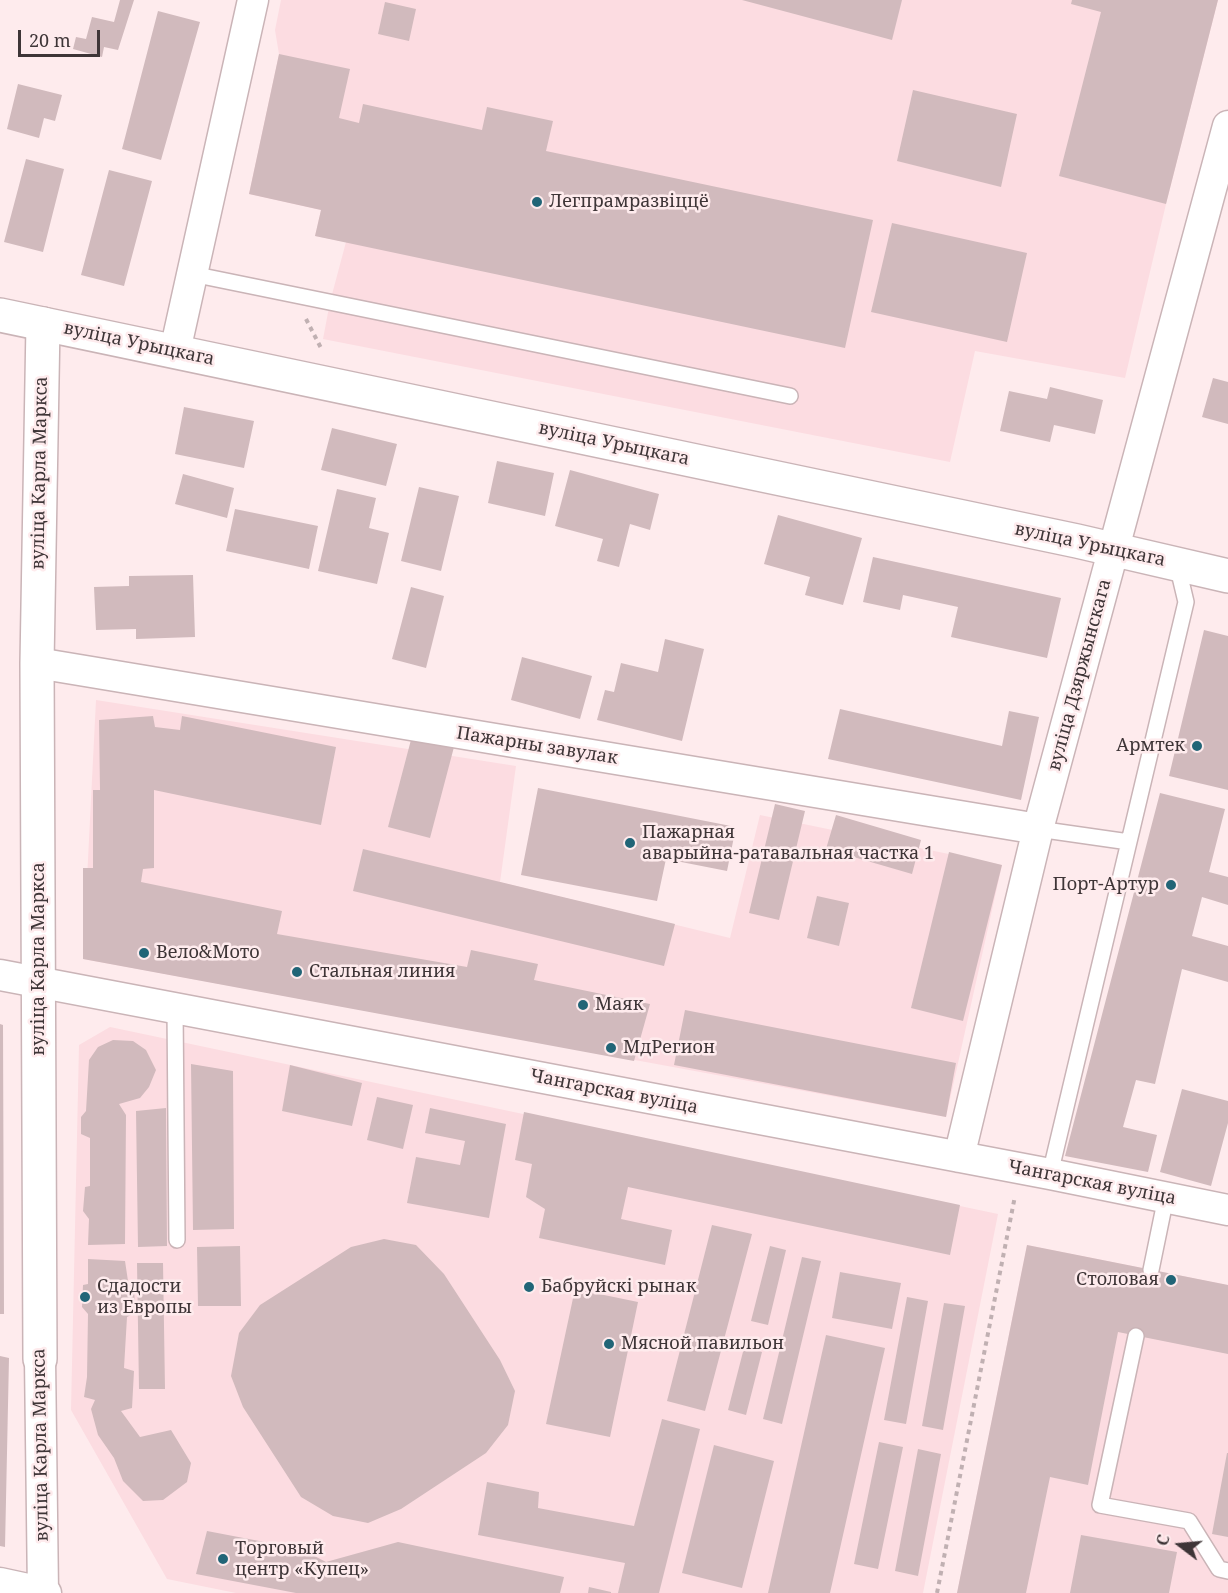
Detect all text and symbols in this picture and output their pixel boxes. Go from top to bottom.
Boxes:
scale bar [21,18,104,56]
text: 20 m [29,28,71,52]
place label: Легпрамразвіццё [549,191,709,213]
marker: Легпрамразвіццё [530,195,544,209]
street label: вуліца Урыцкага [62,317,216,371]
street label: вуліца Карла Маркса [28,376,52,570]
street label: вуліца Урыцкага [537,417,691,471]
street label: вуліца Урыцкага [1013,518,1167,572]
street label: вуліца Дзяржынскага [1044,577,1116,773]
street label: Пажарны завулак [455,723,619,769]
place label: Армтек [1116,735,1185,757]
marker: Армтек [1190,739,1204,753]
place label: Пажарная аварыйна-ратавальная частка 1 [642,822,934,864]
marker: Пажарная аварыйна-ратавальная частка 1 [623,836,637,850]
street label: вуліца Карла Маркса [28,862,50,1056]
place label: Порт-Артур [1052,874,1159,896]
marker: Порт-Артур [1164,878,1178,892]
place label: Вело&Мото [156,942,260,964]
marker: Вело&Мото [137,946,151,960]
place label: Стальная линия [309,961,455,983]
marker: Стальная линия [290,965,304,979]
place label: Маяк [595,994,643,1016]
marker: Маяк [576,998,590,1012]
place label: МдРегион [623,1037,715,1059]
marker: МдРегион [604,1041,618,1055]
street label: Чангарская вуліца [528,1065,700,1119]
street label: Чангарская вуліца [1006,1156,1178,1210]
place label: Столовая [1076,1269,1159,1291]
marker: Столовая [1164,1273,1178,1287]
place label: Сдадости из Европы [97,1276,192,1318]
place label: Бабруйскі рынак [541,1276,697,1298]
marker: Бабруйскі рынак [522,1280,536,1294]
marker: Сдадости из Европы [78,1290,92,1304]
place label: Мясной павильон [621,1333,784,1355]
marker: Мясной павильон [602,1337,616,1351]
street label: вуліца Карла Маркса [29,1348,53,1542]
north arrow [1150,1515,1210,1575]
text: С [1151,1532,1175,1548]
place label: Торговый центр «Купец» [235,1538,369,1580]
marker: Торговый центр «Купец» [216,1552,230,1566]

